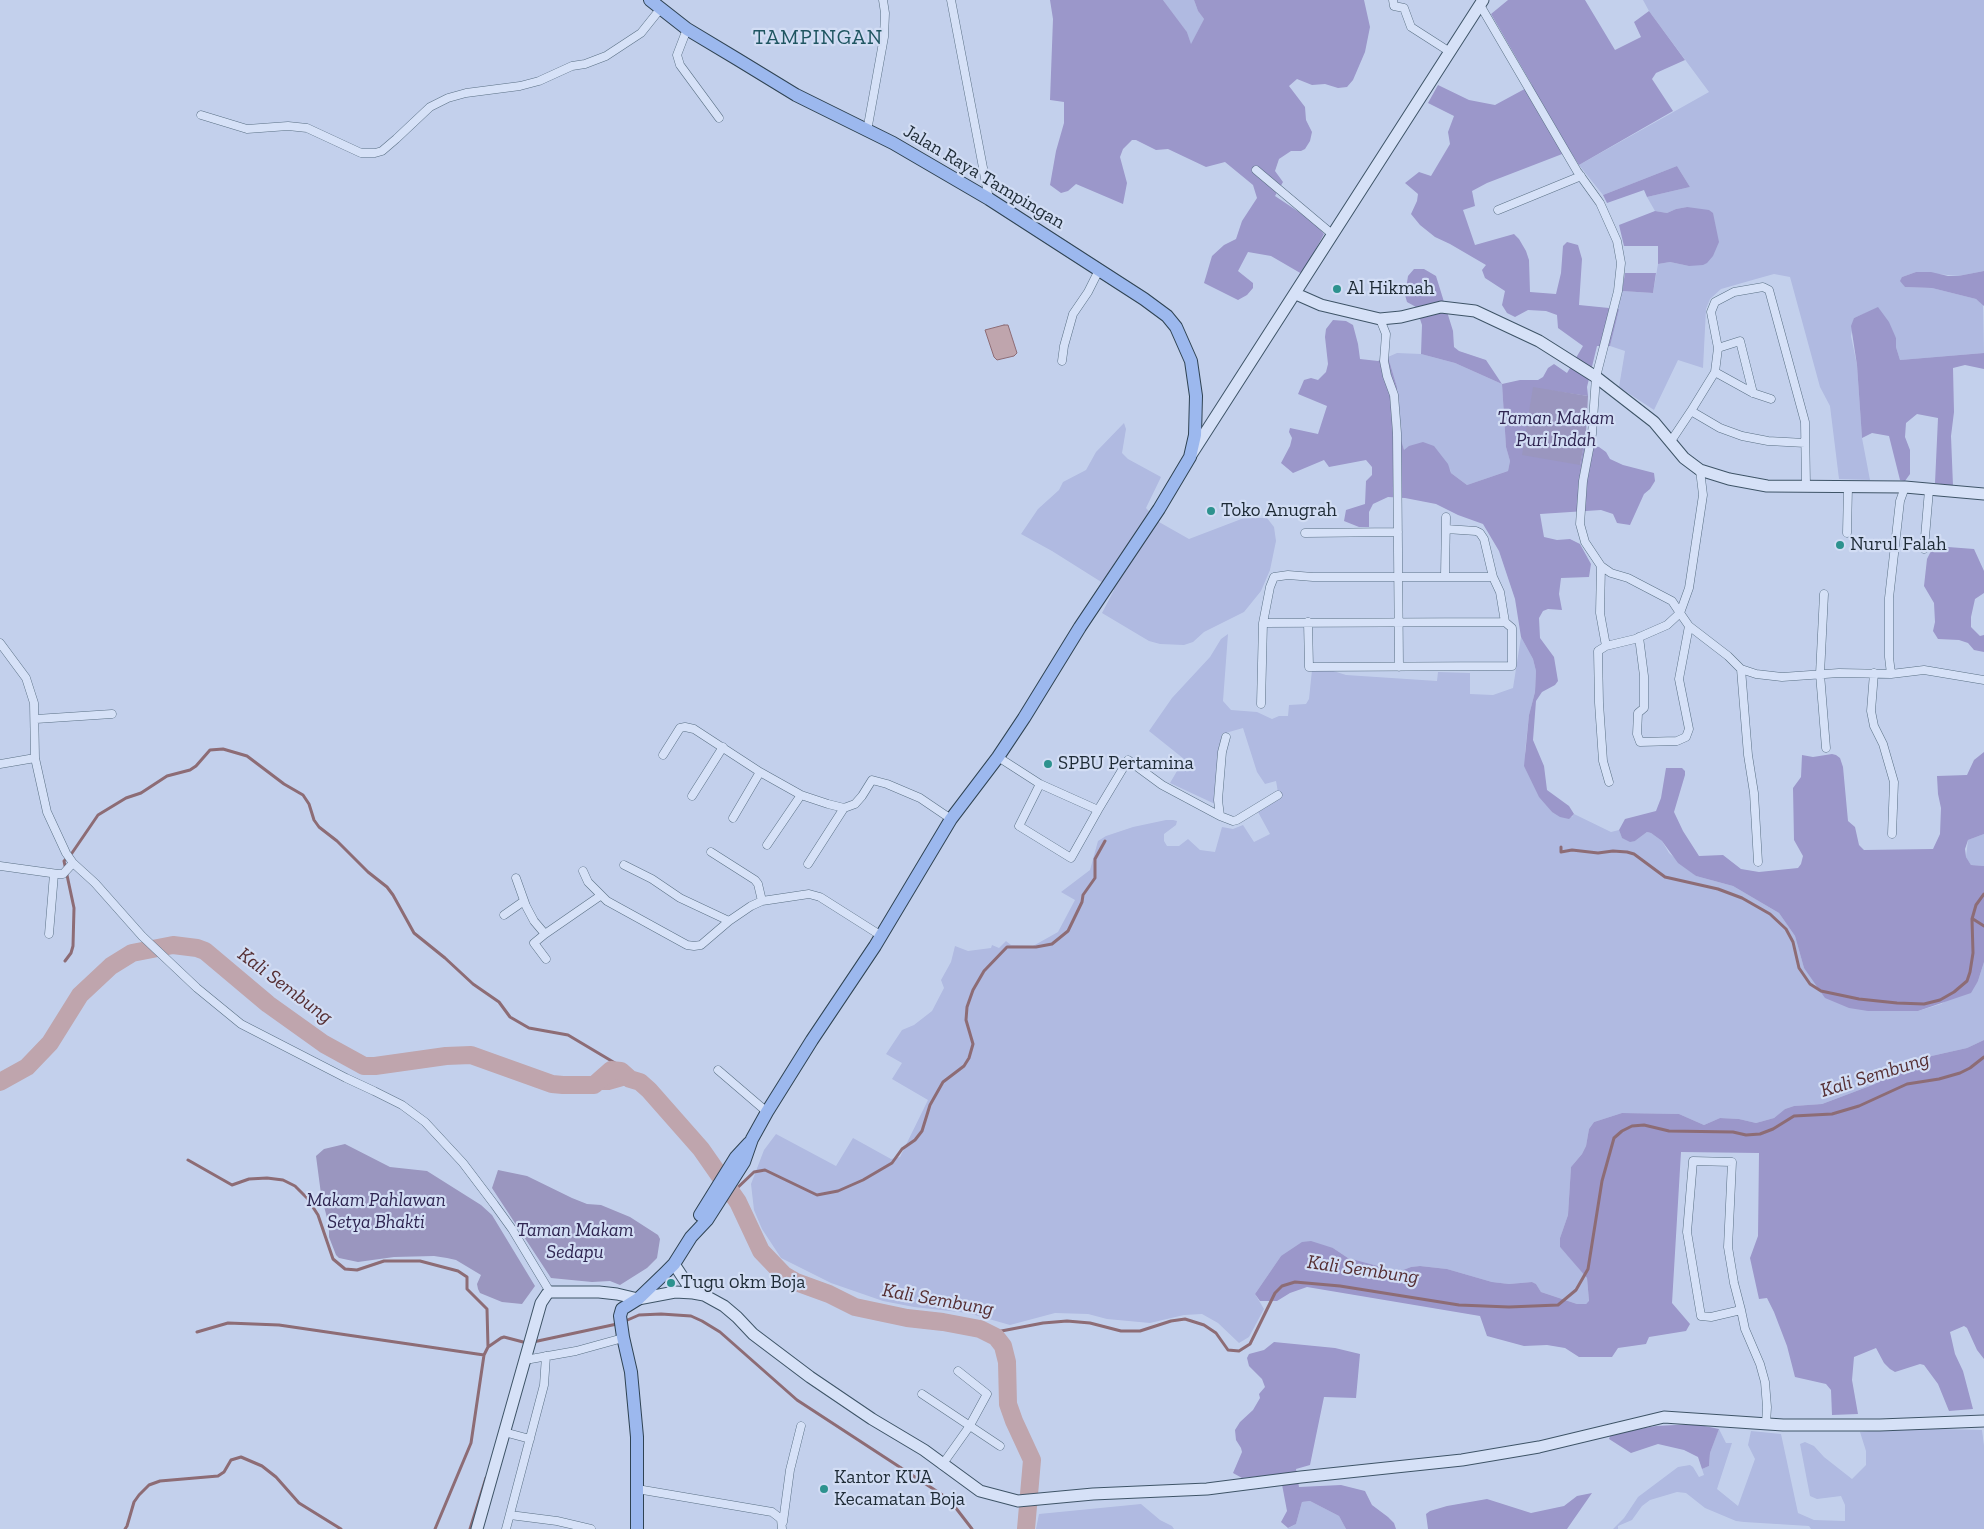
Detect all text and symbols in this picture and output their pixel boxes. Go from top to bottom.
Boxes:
district label: TAMPINGAN [752,25,884,51]
street label: Jalan Raya Tampingan [899,120,1069,234]
place label: Al Hikmah [1347,278,1434,300]
marker: Al Hikmah [1331,283,1343,295]
park label: Taman Makam Puri Indah [1498,408,1614,452]
place label: Toko Anugrah [1221,500,1337,522]
marker: Toko Anugrah [1205,505,1217,517]
place label: Nurul Falah [1850,534,1947,556]
marker: Nurul Falah [1834,539,1846,551]
place label: SPBU Pertamina [1058,753,1194,775]
marker: SPBU Pertamina [1042,758,1054,770]
water label: Kali Sembung [233,943,337,1029]
water label: Kali Sembung [1818,1047,1932,1103]
park label: Makam Pahlawan Setya Bhakti [306,1190,446,1234]
park label: Taman Makam Sedapu [517,1220,633,1264]
water label: Kali Sembung [1306,1250,1420,1290]
place label: Tugu 0km Boja [681,1272,806,1294]
marker: Tugu 0km Boja [665,1277,677,1289]
water label: Kali Sembung [880,1278,996,1322]
place label: Kantor KUA Kecamatan Boja [834,1467,965,1511]
marker: Kantor KUA Kecamatan Boja [818,1483,830,1495]

